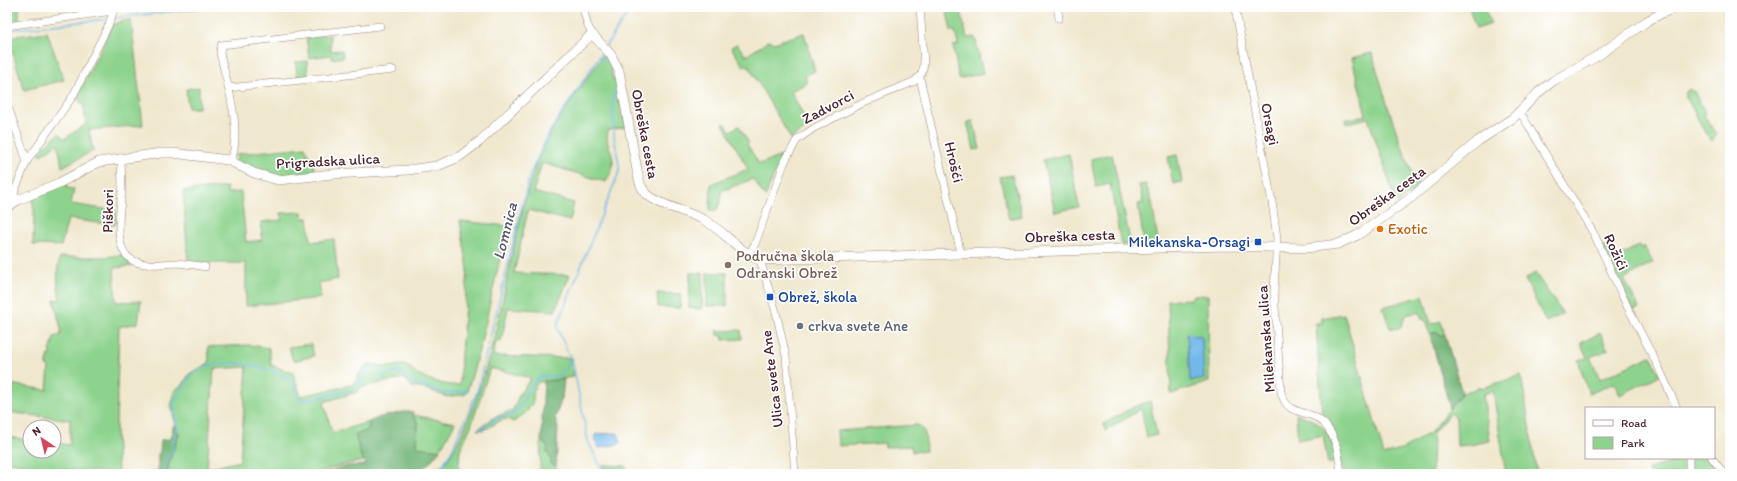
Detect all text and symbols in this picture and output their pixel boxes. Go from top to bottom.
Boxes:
street label: Zadvorci [799,86,857,128]
street label: Obreška cesta [627,88,663,181]
street label: Orsagi [1257,101,1283,147]
street label: Hrošći [941,140,967,184]
street label: Prigradska ulica [276,149,381,173]
street label: Obreška cesta [1345,162,1429,230]
street label: Piškori [99,189,117,233]
water label: Lomnica [489,200,521,262]
place label: Exotic [1388,220,1428,238]
marker: Exotic [1375,224,1385,234]
street label: Obreška cesta [1024,225,1116,247]
street label: Rožići [1600,231,1632,273]
place label: Milekanska-Orsagi [1129,233,1250,251]
marker: Milekanska-Orsagi [1253,237,1263,247]
place label: Područna škola Odranski Obrež [736,247,837,282]
marker: Područna škola Odranski Obrež [723,260,733,270]
street label: Milekanska ulica [1253,285,1279,393]
place label: Obrež, škola [778,288,858,306]
marker: Obrež, škola [765,292,775,302]
place label: crkva svete Ane [808,317,908,335]
marker: crkva svete Ane [795,321,805,331]
street label: Ulica svete Ane [757,329,787,429]
legend [1585,407,1715,459]
text: Road [1621,416,1647,430]
north arrow [22,419,62,459]
text: N [30,424,43,439]
text: Park [1621,436,1645,450]

